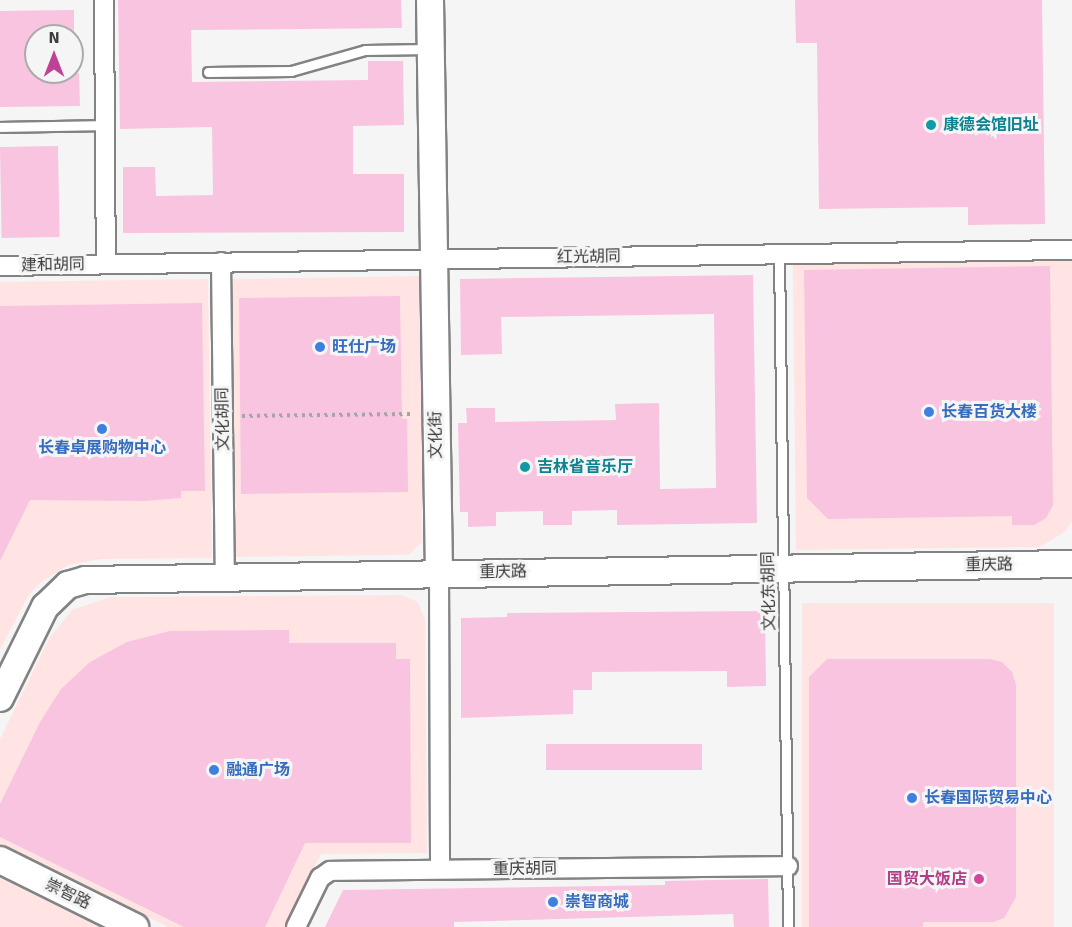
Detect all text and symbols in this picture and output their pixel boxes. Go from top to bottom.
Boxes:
north arrow [24,24,84,84]
text: N [48,28,60,48]
place label: 康德会馆旧址 [943,115,1039,135]
marker: 康德会馆旧址 [924,118,938,132]
street label: 红光胡同 [557,247,621,267]
street label: 建和胡同 [21,255,85,275]
place label: 旺仕广场 [332,337,396,357]
marker: 旺仕广场 [313,340,327,354]
street label: 文化胡同 [213,387,233,451]
place label: 长春百货大楼 [941,402,1037,422]
marker: 长春百货大楼 [922,405,936,419]
street label: 文化街 [426,411,446,459]
marker: 长春卓展购物中心 [95,422,109,436]
place label: 长春卓展购物中心 [38,438,166,458]
place label: 吉林省音乐厅 [537,457,633,477]
marker: 吉林省音乐厅 [518,460,532,474]
street label: 文化东胡同 [759,551,779,631]
street label: 重庆路 [965,555,1013,575]
street label: 重庆路 [479,562,527,582]
place label: 融通广场 [226,760,290,780]
marker: 融通广场 [207,763,221,777]
place label: 长春国际贸易中心 [924,788,1052,808]
marker: 长春国际贸易中心 [905,791,919,805]
street label: 重庆胡同 [493,859,557,879]
place label: 国贸大饭店 [887,869,967,889]
marker: 国贸大饭店 [972,872,986,886]
street label: 崇智路 [42,875,94,913]
place label: 崇智商城 [565,892,629,912]
marker: 崇智商城 [546,895,560,909]

